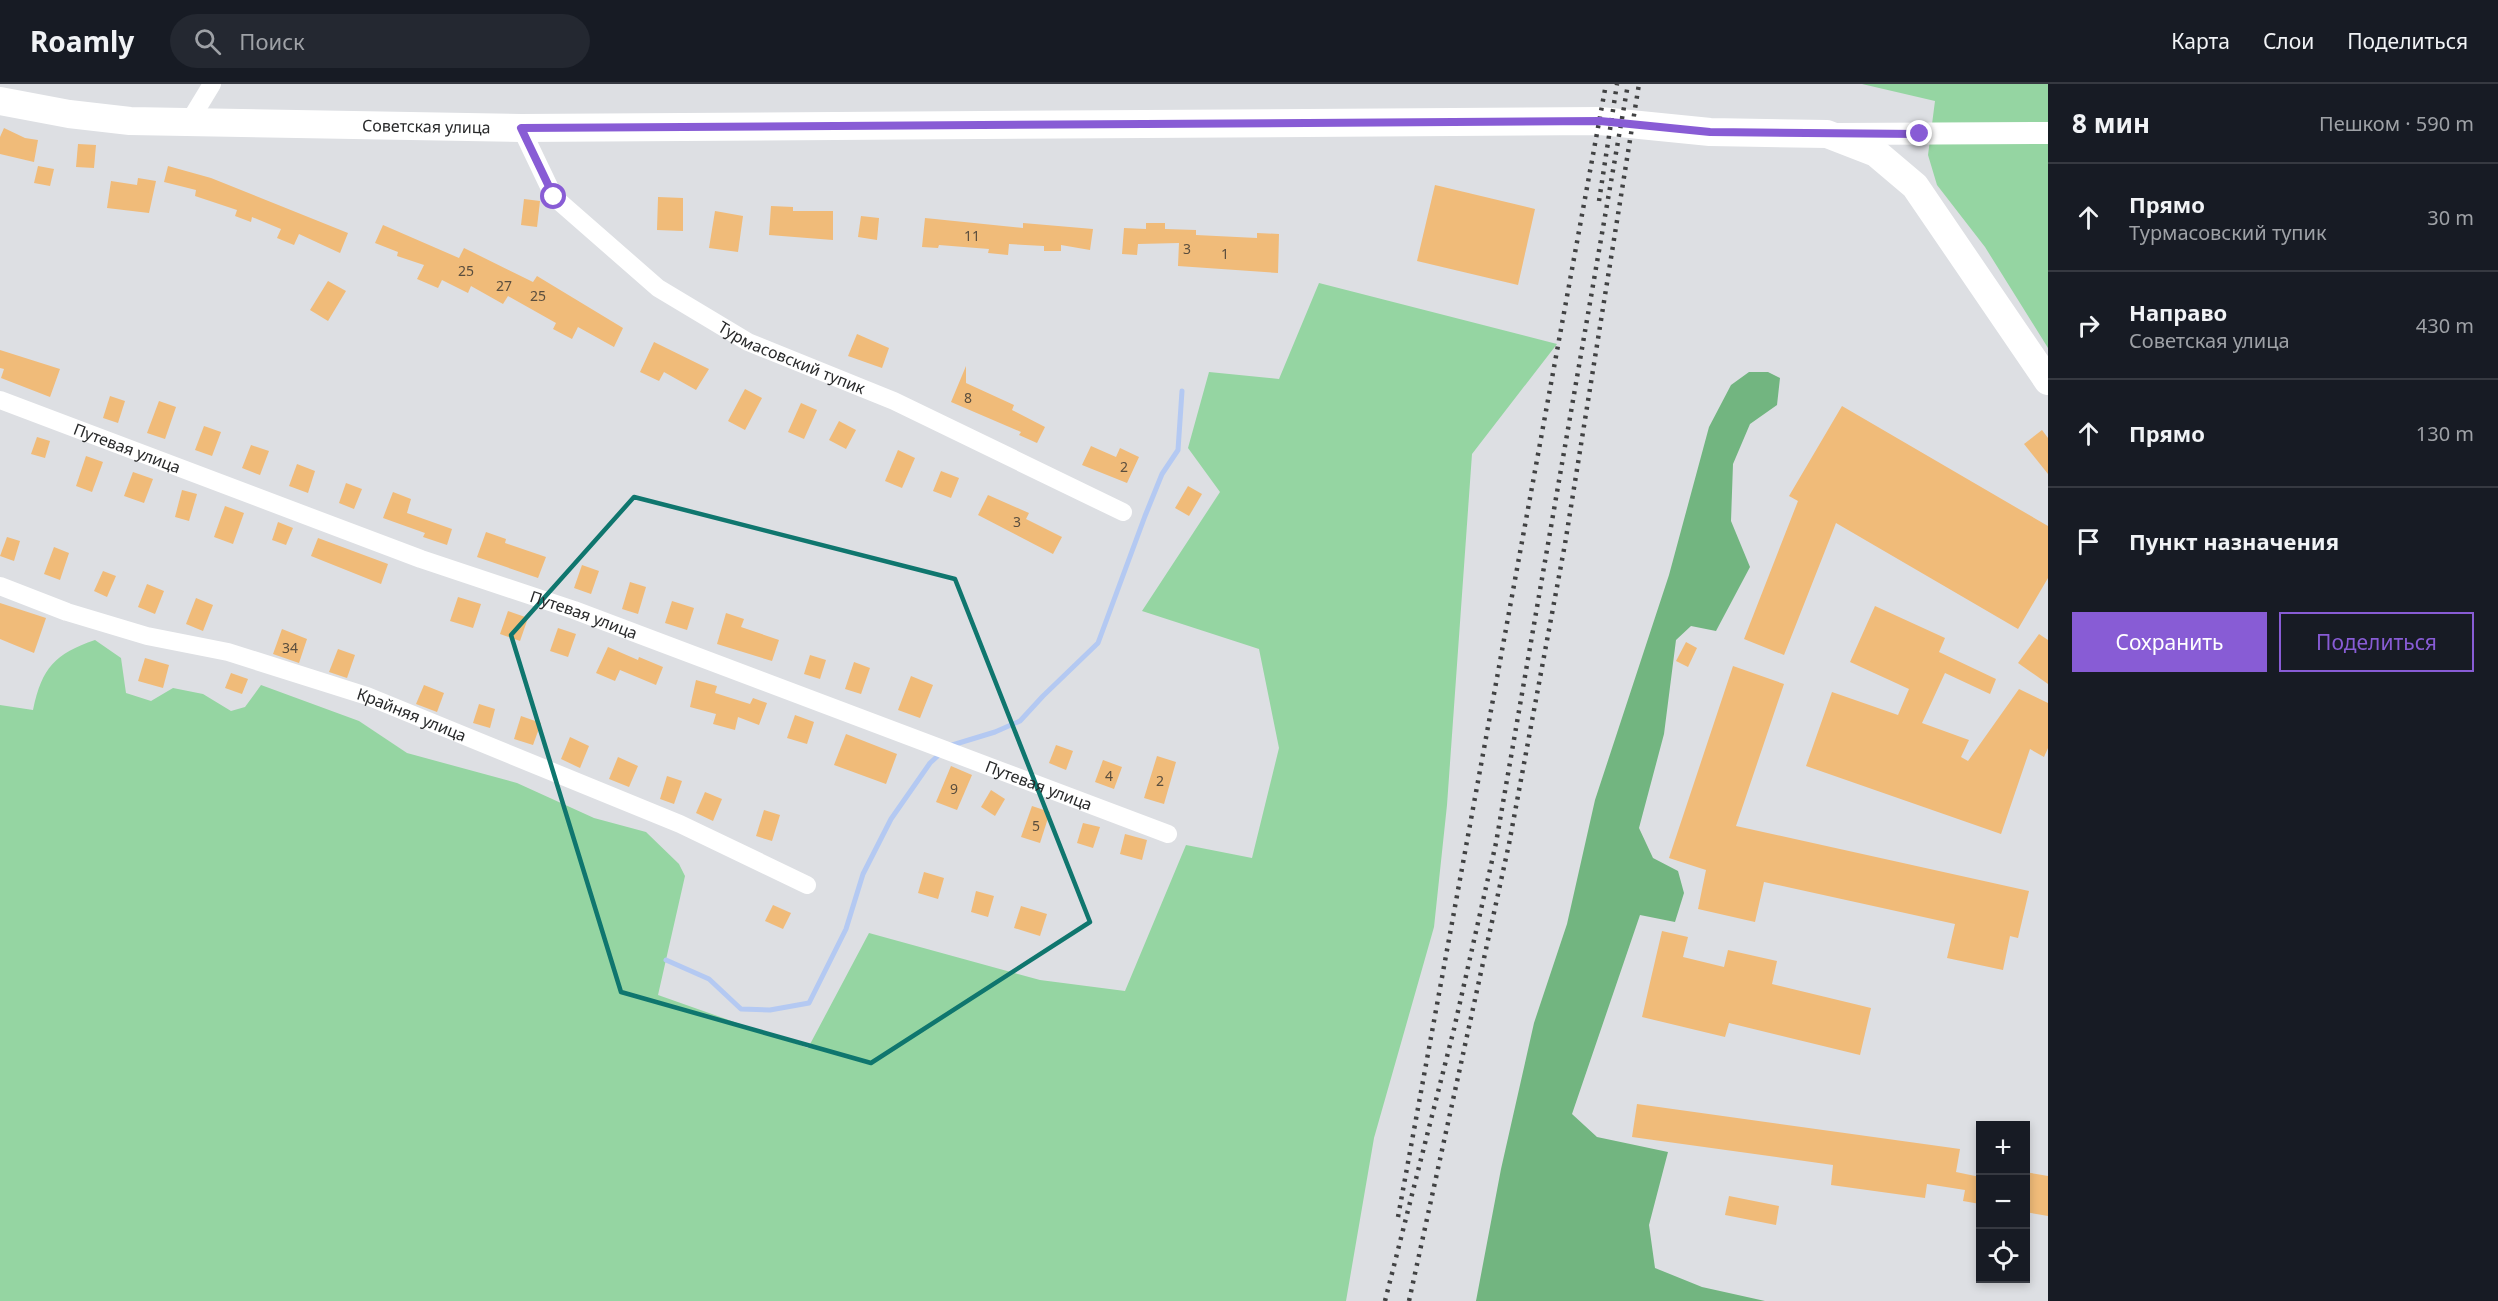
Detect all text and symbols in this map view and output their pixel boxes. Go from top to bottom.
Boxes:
search box [170,14,590,68]
text: Roamly [30,22,134,60]
icon: search [191,25,224,58]
text: Поиск [239,26,305,56]
text: Карта [2171,27,2230,55]
text: Слои [2263,27,2314,55]
text: Поделиться [2347,27,2468,55]
text: 8 мин [2072,105,2150,141]
text: Пешком · 590 m [2319,110,2474,137]
street label: Советская улица [362,114,491,138]
route end [1906,120,1932,146]
route start [540,183,566,209]
text: Прямо [2129,189,2205,219]
icon: ahead [2072,201,2105,234]
text: 30 m [2427,204,2474,231]
text: Турмасовский тупик [2129,219,2327,246]
house number: 11 [964,226,980,245]
house number: 3 [1183,239,1191,258]
house number: 1 [1221,244,1229,263]
house number: 25 [458,261,474,280]
house number: 27 [496,276,512,295]
house number: 25 [530,286,546,305]
text: Направо [2129,297,2227,327]
icon: right [2072,309,2105,342]
text: 430 m [2416,312,2474,339]
street label: Турмасовский тупик [714,316,869,399]
text: Советская улица [2129,327,2290,354]
house number: 8 [964,388,972,407]
icon: ahead [2072,417,2105,450]
street label: Путевая улица [71,418,184,478]
text: Прямо [2129,418,2205,448]
text: 130 m [2416,420,2474,447]
house number: 2 [1120,457,1128,476]
house number: 3 [1013,512,1021,531]
icon: arrive [2072,525,2105,558]
text: Пункт назначения [2129,526,2339,556]
street label: Путевая улица [527,585,641,644]
button: Сохранить [2072,612,2267,672]
button: Поделиться [2279,612,2474,672]
house number: 34 [282,638,298,657]
street label: Крайняя улица [354,682,470,746]
street label: Путевая улица [982,755,1095,815]
house number: 4 [1105,766,1113,785]
house number: 2 [1156,771,1164,790]
house number: 9 [950,779,958,798]
house number: 5 [1032,816,1040,835]
map controls [1976,1121,2030,1283]
button: + [1976,1121,2030,1175]
button: − [1976,1175,2030,1229]
button: locate [1976,1229,2030,1283]

